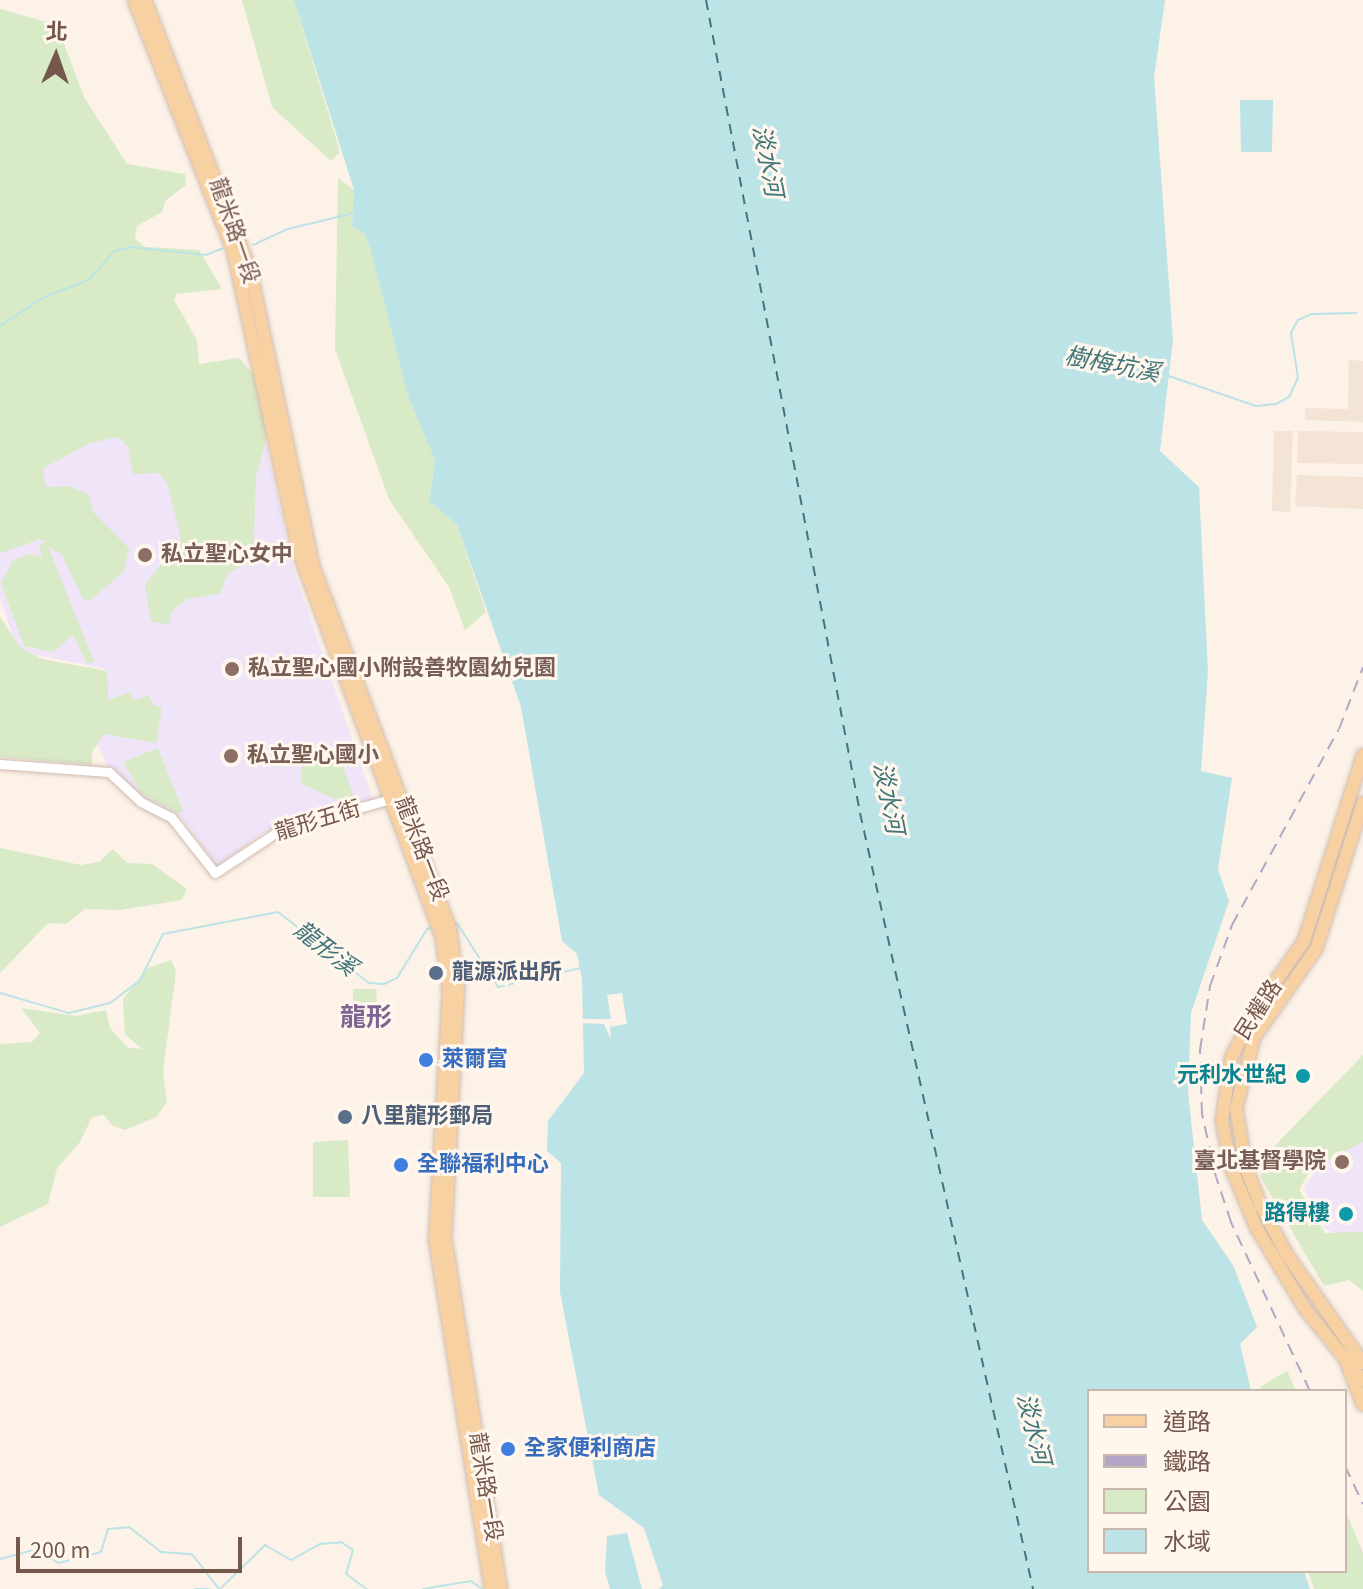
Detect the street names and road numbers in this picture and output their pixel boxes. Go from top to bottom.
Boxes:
street label: 龍米路一段 [204,175,264,287]
street label: 龍米路一段 [389,793,453,905]
street label: 龍形五街 [272,796,364,846]
street label: 民權路 [1230,975,1288,1045]
street label: 龍米路一段 [463,1431,507,1543]

